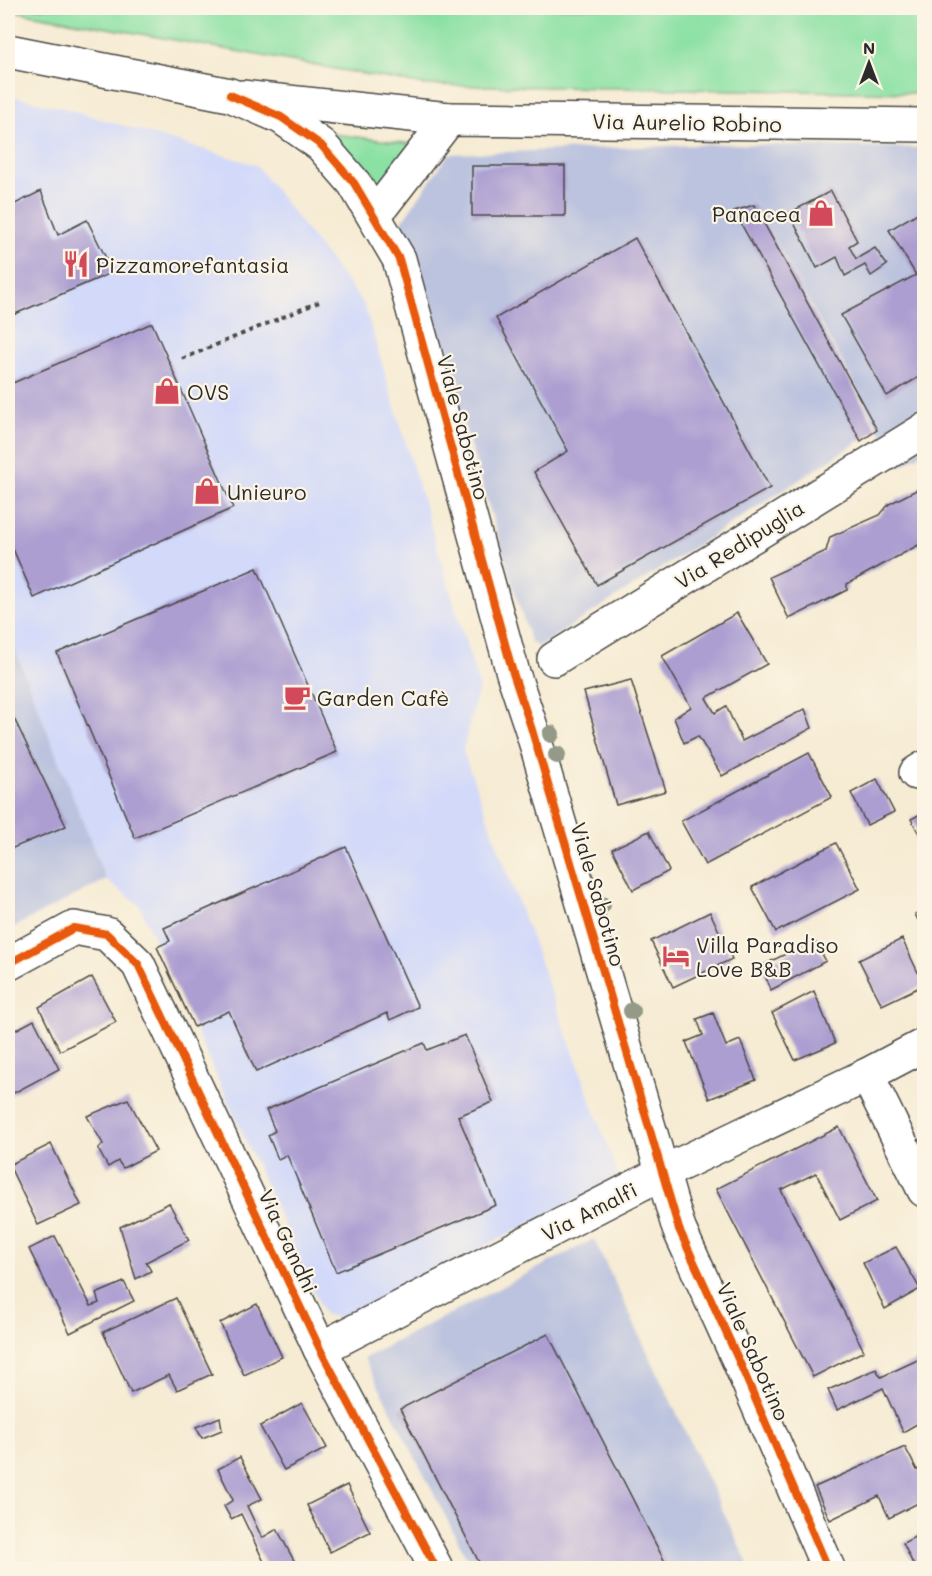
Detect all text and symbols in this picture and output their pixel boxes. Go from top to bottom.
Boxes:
north arrow [839,33,899,93]
text: N [863,37,875,58]
street label: Via Aurelio Robino [592,107,782,137]
shop icon: Panacea [806,198,836,228]
place label: Panacea [712,200,801,227]
restaurant icon: Pizzamorefantasia [61,249,91,279]
place label: Pizzamorefantasia [96,251,289,278]
street label: Viale Sabotino [432,352,496,502]
shop icon: OVS [152,376,182,406]
place label: OVS [187,378,229,405]
shop icon: Unieuro [192,476,222,506]
place label: Unieuro [227,478,307,505]
street label: Via Redipuglia [669,494,809,594]
cafe icon: Garden Cafè [282,682,312,712]
place label: Garden Cafè [317,684,449,711]
street label: Viale Sabotino [566,819,632,969]
place label: Villa Paradiso Love B&B [696,931,838,982]
hotel icon: Villa Paradiso Love B&B [661,941,691,971]
street label: Via Amalfi [537,1175,641,1247]
street label: Via Gandhi [253,1185,325,1297]
street label: Viale Sabotino [711,1278,797,1424]

